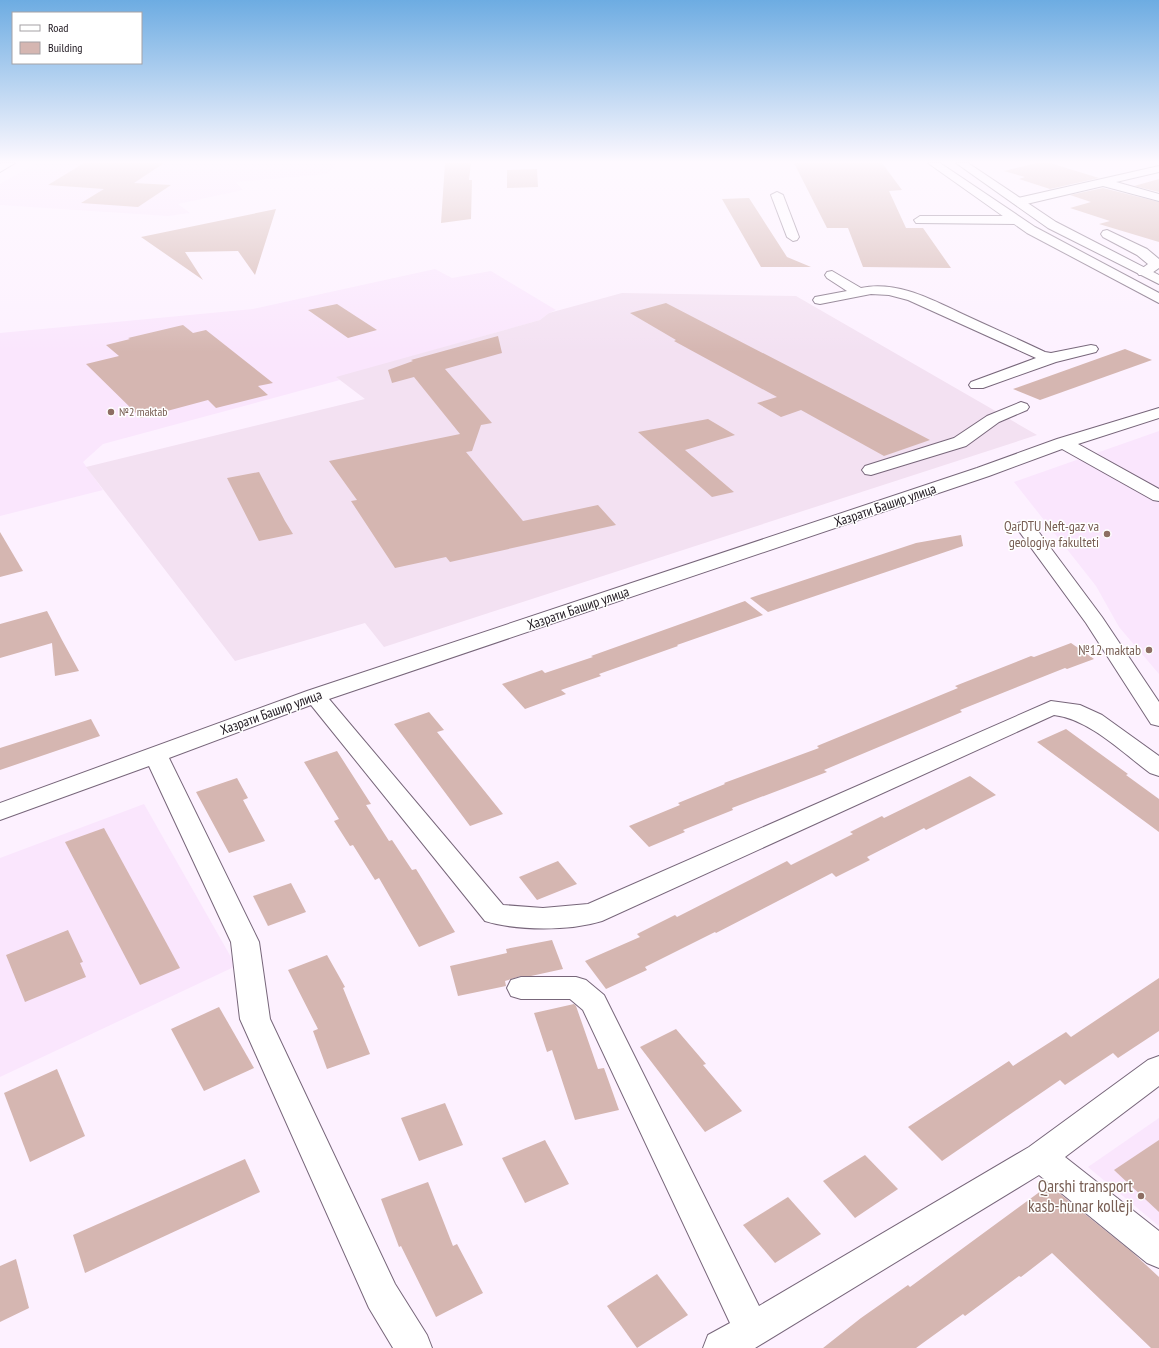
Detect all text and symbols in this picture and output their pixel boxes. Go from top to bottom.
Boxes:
legend [12,12,142,64]
text: Road [48,20,68,35]
text: Building [48,40,83,55]
place label: №2 maktab [119,404,167,419]
marker: №2 maktab [106,407,116,417]
street label: Хазрати Башир улица [832,479,938,531]
place label: QarDTU Neft-gaz va geologiya fakulteti [1004,517,1099,551]
marker: QarDTU Neft-gaz va geologiya fakulteti [1102,529,1112,539]
street label: Хазрати Башир улица [525,582,631,634]
place label: №12 maktab [1078,641,1141,659]
marker: №12 maktab [1144,645,1154,655]
street label: Хазрати Башир улица [218,685,324,739]
place label: Qarshi transport kasb-hunar kolleji [1028,1175,1133,1217]
marker: Qarshi transport kasb-hunar kolleji [1136,1191,1146,1201]

